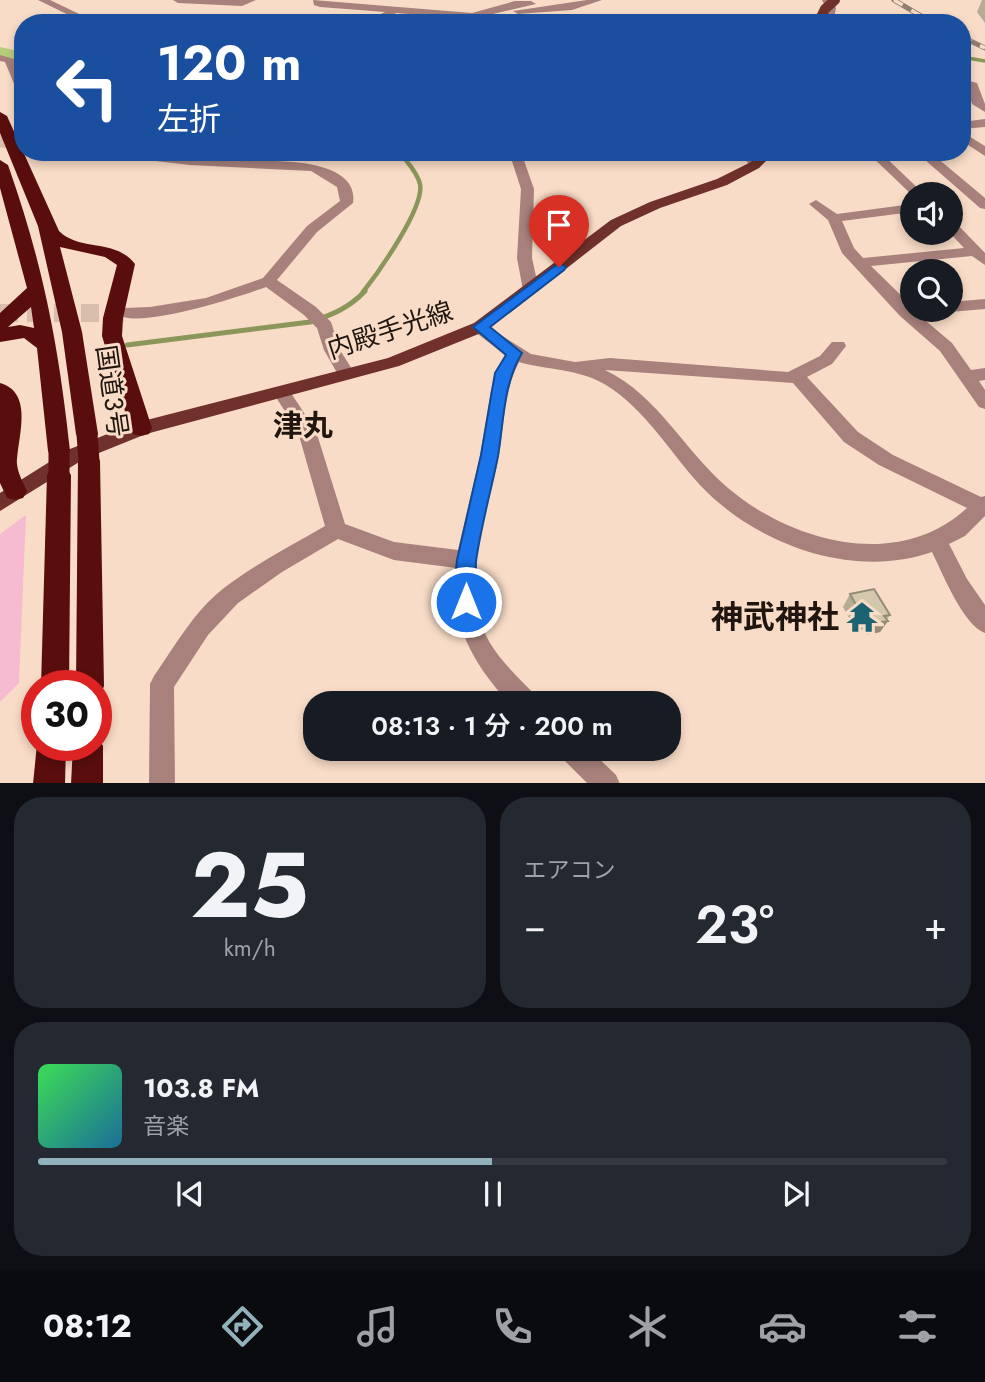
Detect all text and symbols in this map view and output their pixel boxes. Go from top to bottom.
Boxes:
text: 120 m [157,28,301,98]
icon: left [42,42,133,133]
text: 左折 [157,96,221,142]
map controls [900,182,963,322]
button: sound [900,182,963,245]
pin [529,195,589,267]
icon: arrive [540,206,578,244]
button: search [900,259,963,322]
street label: 内殿手光線 [322,292,458,368]
street label: 国道3号 [87,343,137,439]
district label: 津丸 [273,404,333,447]
position arrow [429,565,503,639]
place label: 神武神社 [711,594,839,640]
temple icon: 神武神社 [845,600,879,634]
speed limit sign: 30 [21,670,112,761]
text: 08:13 · 1 分 · 200 m [371,707,613,745]
text: 25 [191,820,309,951]
text: エアコン [524,853,616,887]
text: 23° [695,887,774,963]
text: − [524,898,546,953]
text: + [924,898,947,953]
text: km/h [224,931,276,965]
text: 103.8 FM [143,1069,259,1107]
text: 音楽 [143,1109,189,1143]
icon: previous [171,1175,209,1213]
icon: pause [474,1175,512,1213]
icon: next [777,1175,815,1213]
icon: directions [218,1302,267,1351]
icon: music [353,1302,402,1351]
icon: phone [488,1302,537,1351]
icon: climate [623,1302,672,1351]
icon: car [758,1302,807,1351]
icon: filters [893,1302,942,1351]
text: 08:12 [43,1303,132,1349]

